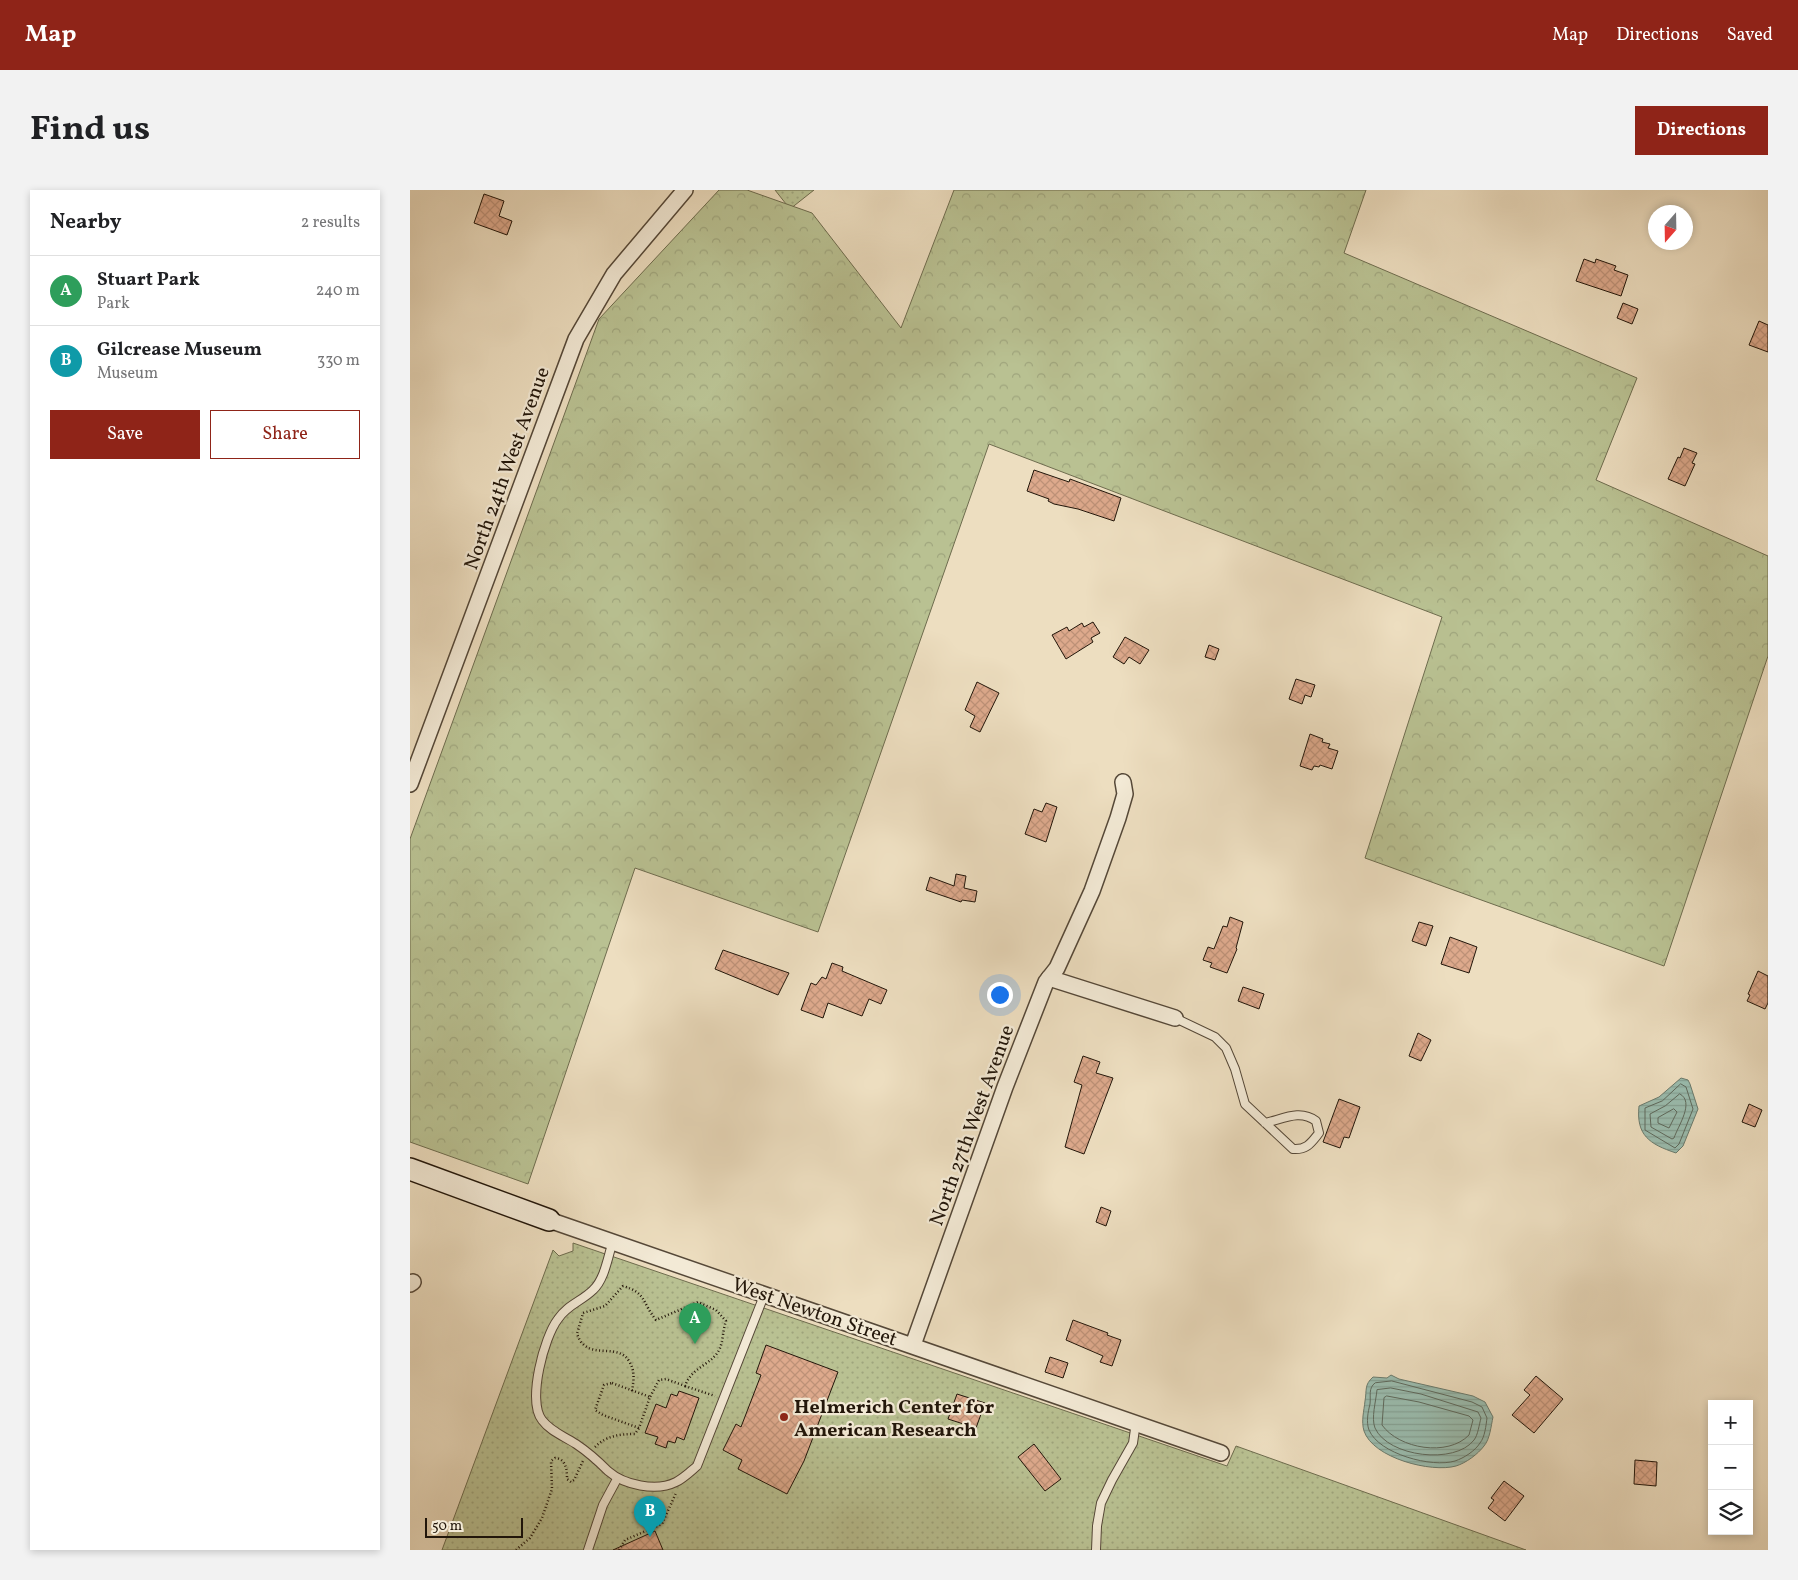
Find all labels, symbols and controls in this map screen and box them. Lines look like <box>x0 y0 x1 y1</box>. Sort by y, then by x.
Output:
text: Map <box>25 18 76 52</box>
text: Map <box>1552 23 1588 48</box>
text: Directions <box>1616 23 1699 48</box>
text: Saved <box>1727 23 1773 48</box>
text: Find us <box>30 106 150 154</box>
button: Directions <box>1635 106 1768 155</box>
north arrow <box>1648 205 1693 250</box>
text: Nearby <box>50 208 121 237</box>
text: 2 results <box>301 212 360 234</box>
text: Stuart Park <box>97 267 200 293</box>
text: A <box>60 280 72 302</box>
text: 240 m <box>316 280 360 302</box>
text: Park <box>97 293 130 315</box>
text: Gilcrease Museum <box>97 337 262 363</box>
text: B <box>61 350 71 372</box>
text: 330 m <box>317 350 360 372</box>
text: Museum <box>97 363 158 385</box>
street label: North 24th West Avenue <box>458 363 558 574</box>
button: Save <box>50 410 200 459</box>
button: Share <box>210 410 360 459</box>
your location <box>987 982 1013 1008</box>
street label: North 27th West Avenue <box>923 1021 1022 1230</box>
street label: West Newton Street <box>728 1271 901 1354</box>
pin: A <box>679 1303 711 1344</box>
place label: Helmerich Center for American Research <box>794 1394 995 1445</box>
map controls <box>1708 1400 1753 1535</box>
button: + <box>1708 1400 1753 1445</box>
marker: Helmerich Center for American Research <box>778 1411 790 1423</box>
button: − <box>1708 1445 1753 1490</box>
button: layers <box>1708 1490 1753 1535</box>
pin: B <box>634 1496 666 1537</box>
scale bar <box>425 1515 522 1538</box>
text: 50 m <box>432 1517 462 1536</box>

